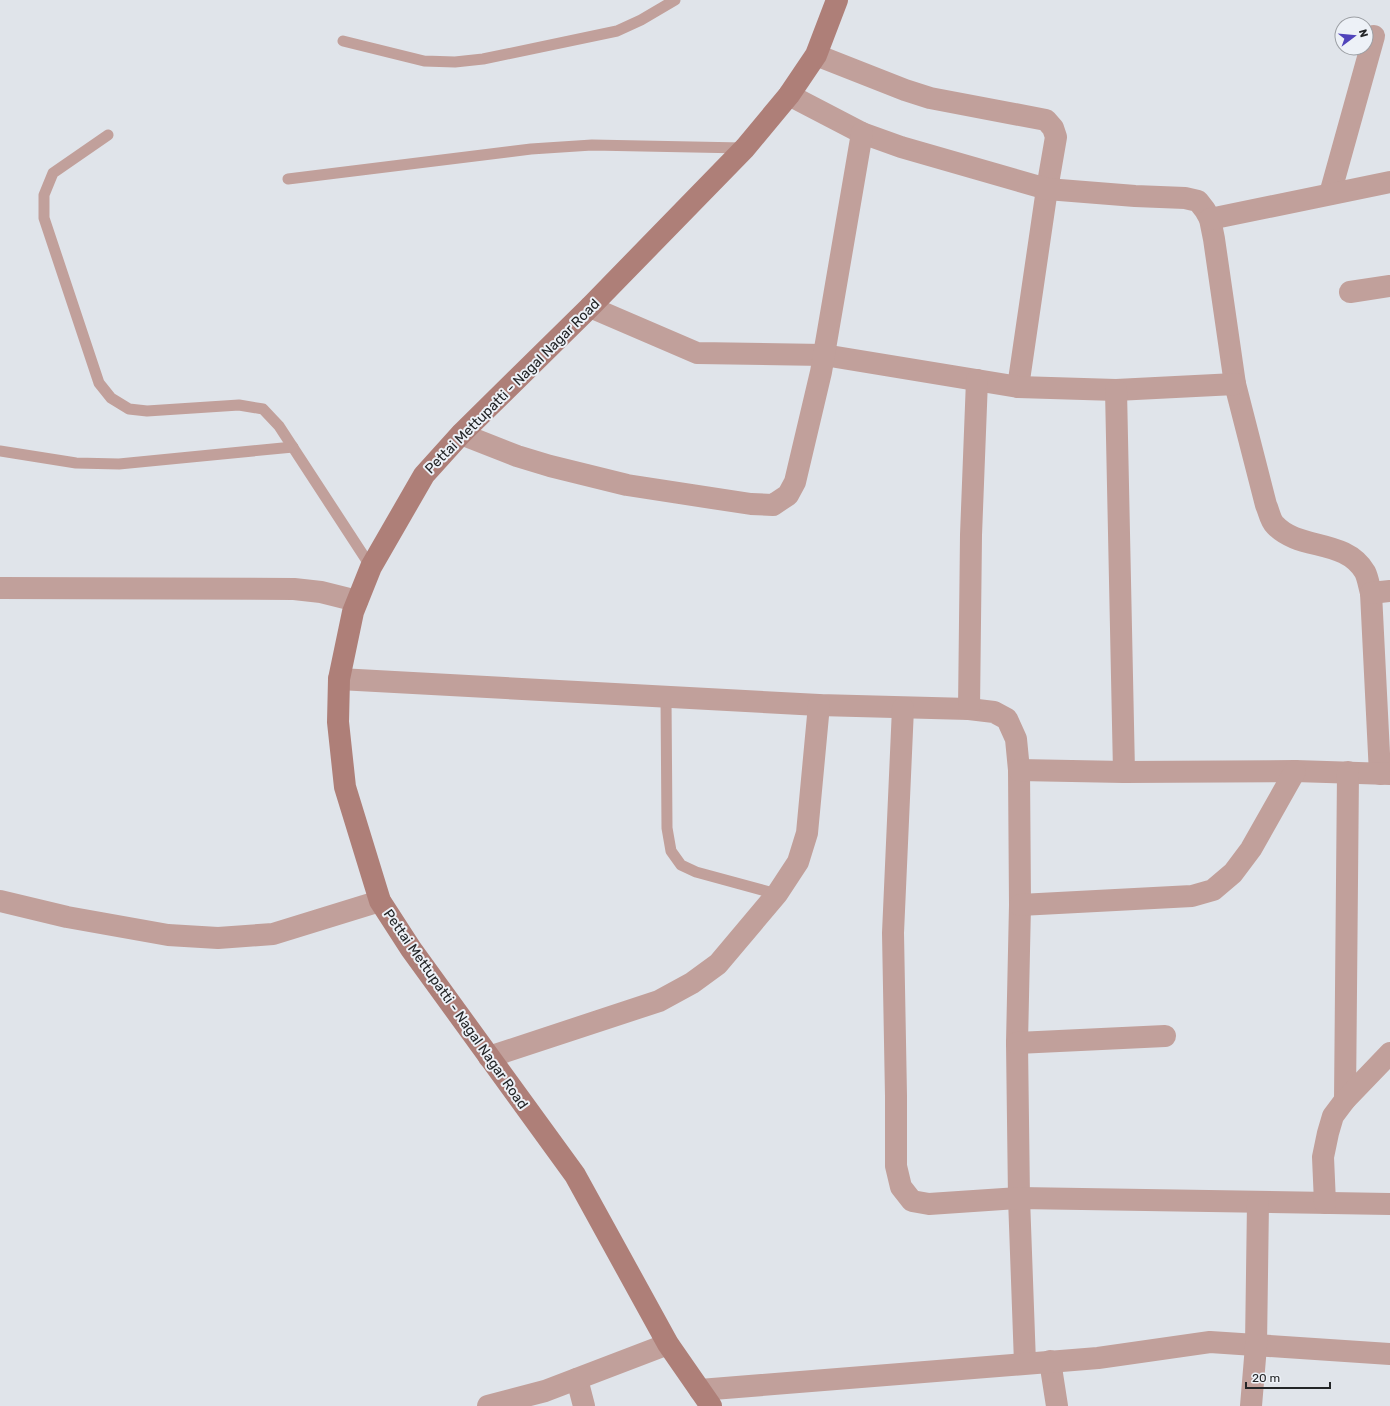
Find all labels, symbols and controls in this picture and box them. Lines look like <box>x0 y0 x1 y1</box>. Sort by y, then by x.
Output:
north arrow <box>1334 16 1374 56</box>
text: N <box>1356 28 1370 39</box>
street label: Pettai Mettupatti - Nagal Nagar Road <box>421 295 603 477</box>
street label: Pettai Mettupatti - Nagal Nagar Road <box>380 906 531 1112</box>
scale bar <box>1246 1364 1330 1390</box>
text: 20 m <box>1252 1371 1280 1385</box>

